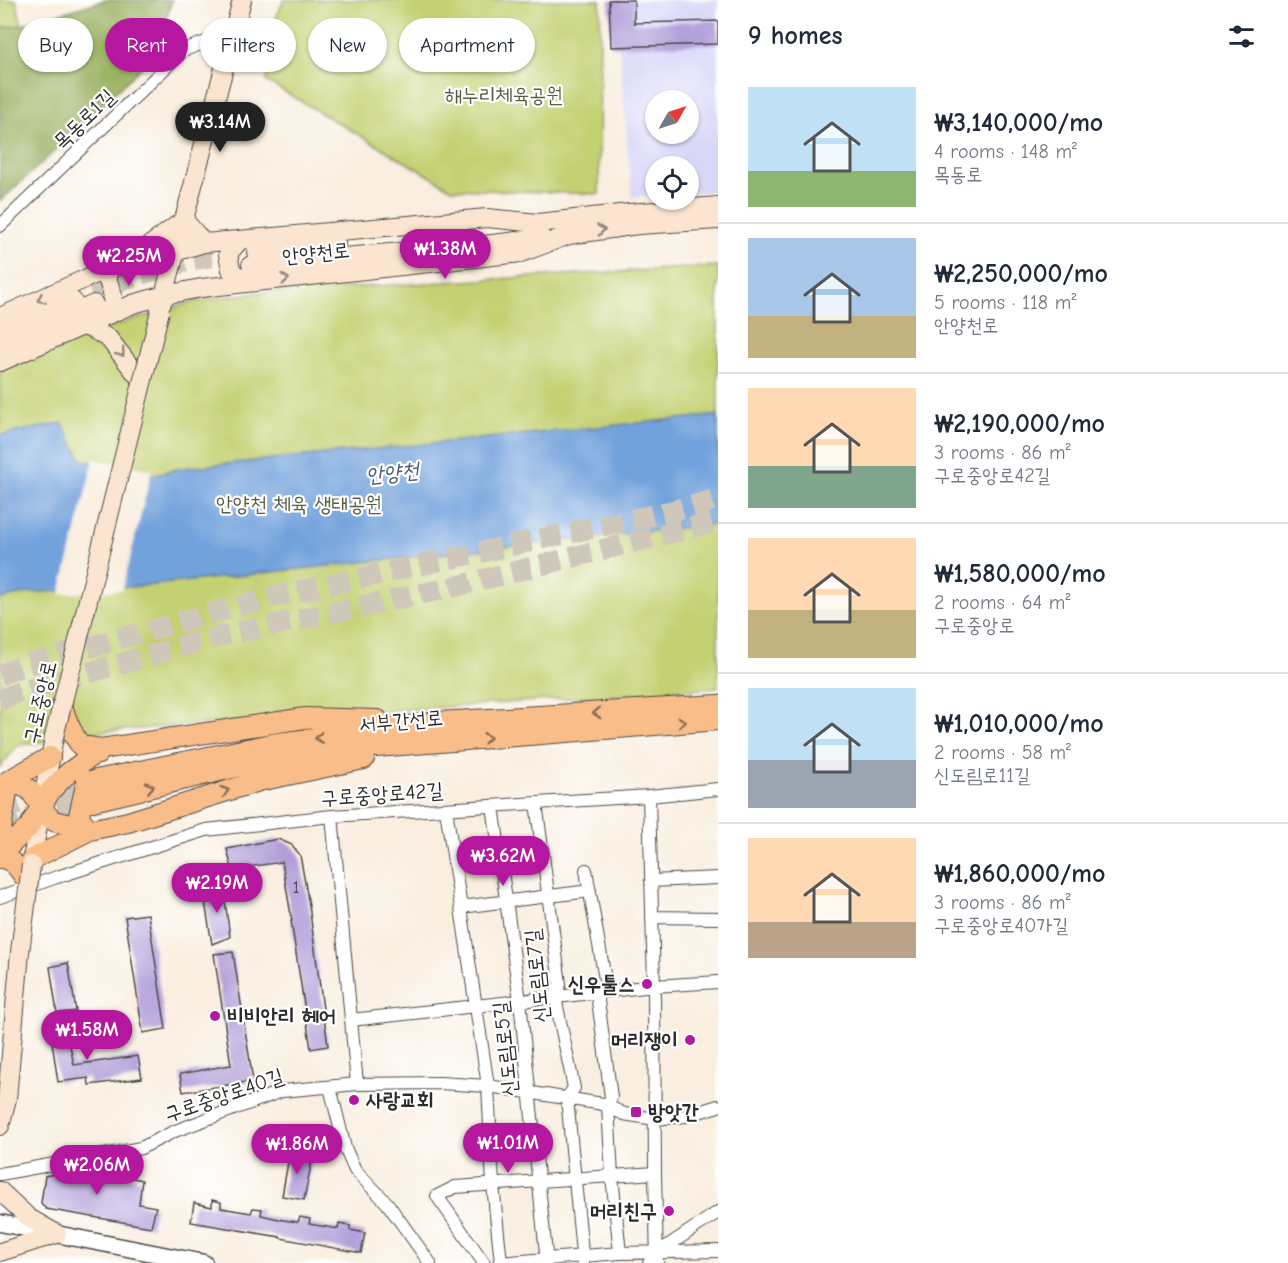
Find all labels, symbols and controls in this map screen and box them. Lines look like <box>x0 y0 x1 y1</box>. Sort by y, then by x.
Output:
chip: Buy <box>18 18 93 72</box>
chip: Rent <box>105 18 188 72</box>
chip: Filters <box>200 18 296 72</box>
chip: New <box>308 18 387 72</box>
chip: Apartment <box>399 18 535 72</box>
icon: filters <box>1225 20 1258 53</box>
text: 9 homes <box>748 21 843 51</box>
park label: 해누리체육공원 <box>445 83 563 107</box>
street label: 목동로1길 <box>48 84 120 154</box>
north arrow <box>645 90 699 144</box>
map controls <box>645 90 699 210</box>
pin: ₩3.14M <box>171 102 269 153</box>
text: ₩3,140,000/mo <box>934 108 1103 138</box>
text: ₩3.14M <box>189 110 251 133</box>
icon: home <box>796 111 868 183</box>
text: 4 rooms · 148 m² <box>934 140 1077 163</box>
button: locate <box>645 156 699 210</box>
text: 목동로 <box>934 163 982 186</box>
one-way arrow <box>596 225 605 237</box>
pin: ₩1.38M <box>396 229 494 280</box>
pin: ₩2.25M <box>80 236 178 287</box>
text: ₩1.38M <box>414 237 476 260</box>
street label: 안양천로 <box>281 238 351 268</box>
text: ₩2.25M <box>96 244 162 267</box>
text: ₩2,250,000/mo <box>934 259 1108 289</box>
icon: home <box>796 262 868 334</box>
one-way arrow <box>280 273 289 285</box>
one-way arrow <box>37 291 48 303</box>
text: 5 rooms · 118 m² <box>934 291 1076 314</box>
text: 안양천로 <box>934 314 998 337</box>
one-way arrow <box>114 347 125 358</box>
text: ₩2,190,000/mo <box>934 409 1105 439</box>
icon: home <box>796 412 868 484</box>
text: 3 rooms · 86 m² <box>934 441 1071 464</box>
water label: 안양천 <box>364 457 422 489</box>
text: 구로중앙로42길 <box>934 464 1051 487</box>
park label: 안양천 체육 생태공원 <box>216 492 382 516</box>
text: ₩1,580,000/mo <box>934 559 1106 589</box>
icon: home <box>796 562 868 634</box>
text: 2 rooms · 64 m² <box>934 591 1070 614</box>
text: 구로중앙로 <box>934 614 1014 637</box>
street label: 구로중앙로 <box>19 658 61 746</box>
street label: 서부간선로 <box>358 705 444 737</box>
one-way arrow <box>592 706 601 719</box>
text: ₩1,010,000/mo <box>934 709 1104 739</box>
icon: home <box>796 712 868 784</box>
one-way arrow <box>677 716 686 729</box>
one-way arrow <box>314 731 324 743</box>
one-way arrow <box>483 732 492 745</box>
text: 2 rooms · 58 m² <box>934 741 1071 764</box>
text: 신도림로11길 <box>934 764 1030 787</box>
street label: 구로중앙로42길 <box>320 778 444 810</box>
one-way arrow <box>144 782 154 795</box>
one-way arrow <box>219 786 230 798</box>
pin: ₩3.62M <box>454 836 552 887</box>
text: ₩3.62M <box>471 844 535 867</box>
text: ₩1,860,000/mo <box>934 859 1105 889</box>
icon: home <box>796 862 868 934</box>
pin: ₩2.19M <box>168 863 266 914</box>
text: ₩2.19M <box>186 871 248 894</box>
house number: 1 <box>292 877 300 898</box>
text: 3 rooms · 86 m² <box>934 891 1071 914</box>
text: 구로중앙로40가길 <box>934 914 1069 937</box>
street label: 신도림로7길 <box>520 928 554 1024</box>
place label: 신우툴스 <box>567 972 635 996</box>
marker: 신우툴스 <box>640 977 654 991</box>
street label: 신도림로5길 <box>488 1000 522 1098</box>
place label: 비비안리 헤어 <box>227 1004 336 1028</box>
marker: 비비안리 헤어 <box>208 1009 222 1023</box>
pin: ₩1.58M <box>38 1010 136 1061</box>
text: ₩1.58M <box>55 1018 119 1041</box>
place label: 머리쟁이 <box>610 1028 678 1052</box>
marker: 머리쟁이 <box>683 1033 697 1047</box>
street label: 구로중앙로40길 <box>161 1063 287 1127</box>
place label: 사랑교회 <box>365 1088 434 1112</box>
marker: 사랑교회 <box>347 1093 361 1107</box>
place label: 방앗간 <box>648 1100 699 1124</box>
marker: 방앗간 <box>629 1105 643 1119</box>
pin: ₩1.01M <box>459 1123 557 1174</box>
pin: ₩1.86M <box>248 1124 346 1175</box>
text: ₩1.01M <box>477 1131 539 1154</box>
text: ₩1.86M <box>265 1132 329 1155</box>
pin: ₩2.06M <box>48 1145 146 1196</box>
text: ₩2.06M <box>64 1153 130 1176</box>
place label: 머리친구 <box>589 1199 657 1223</box>
marker: 머리친구 <box>662 1204 676 1218</box>

